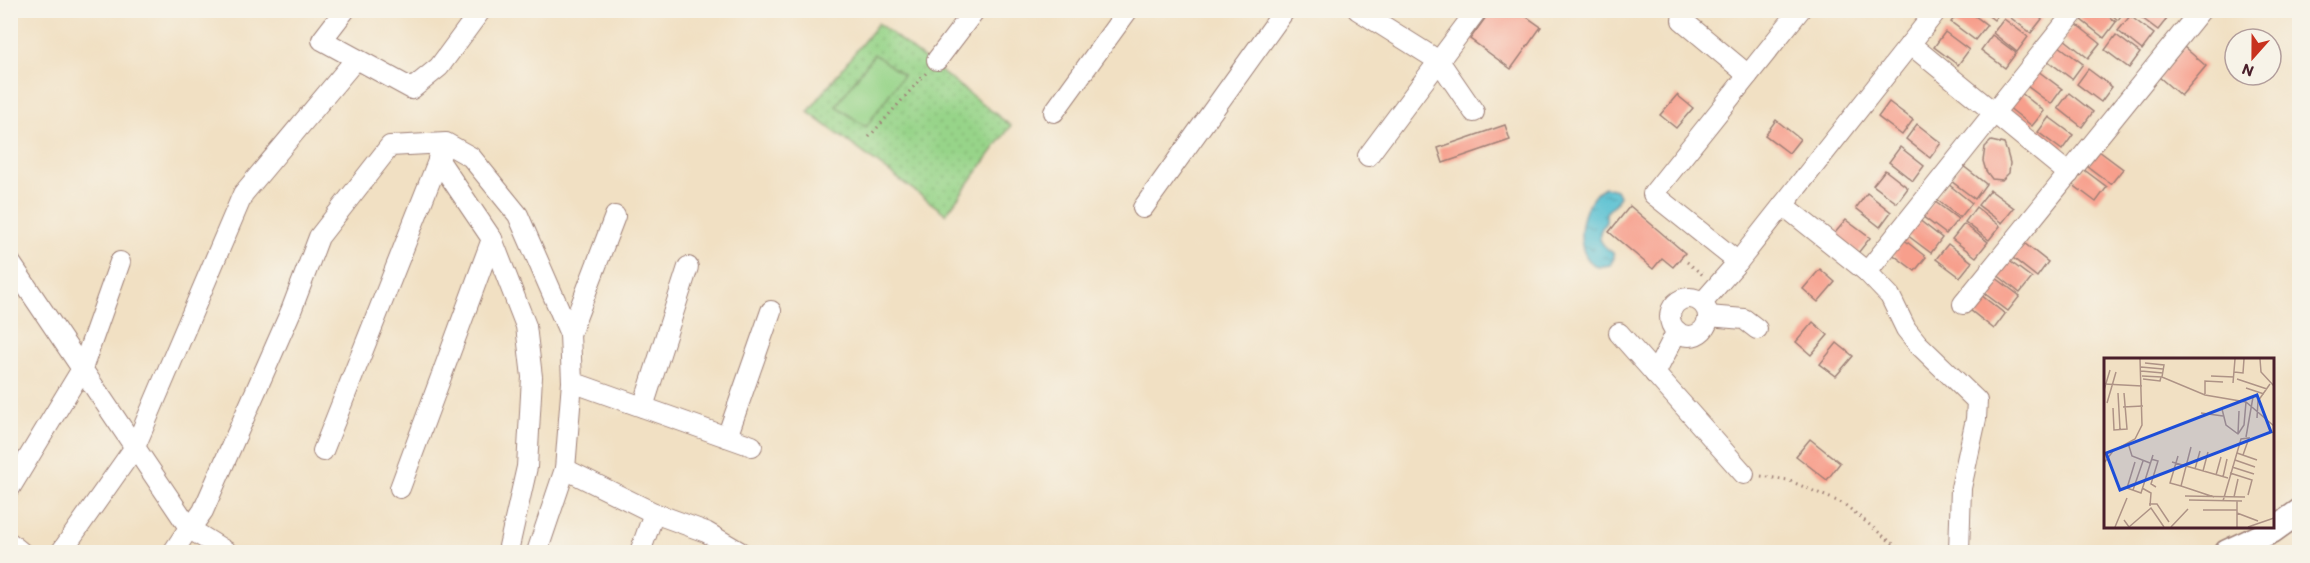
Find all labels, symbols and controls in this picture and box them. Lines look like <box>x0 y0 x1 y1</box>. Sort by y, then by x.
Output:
north arrow <box>2223 27 2283 87</box>
text: N <box>2239 60 2256 81</box>
inset map <box>2104 358 2274 527</box>

